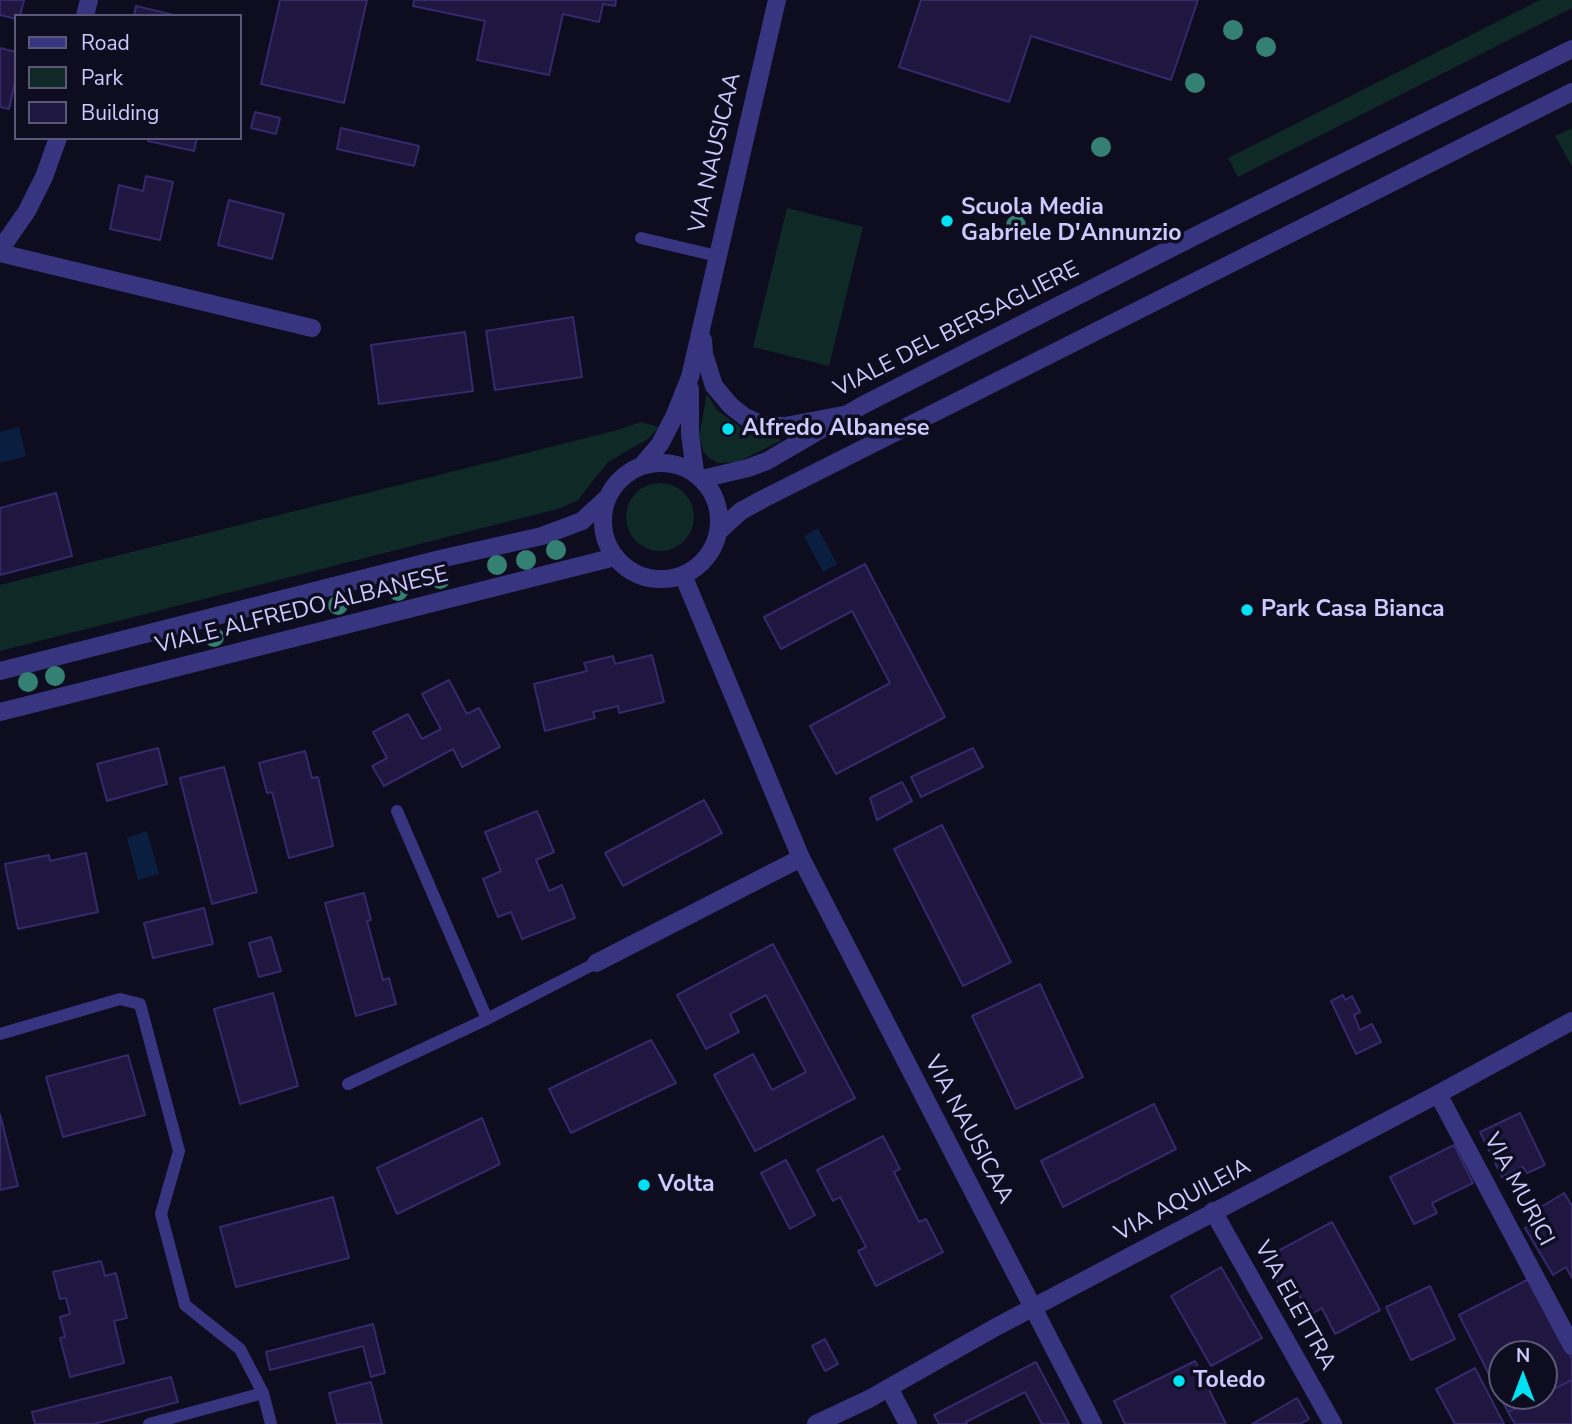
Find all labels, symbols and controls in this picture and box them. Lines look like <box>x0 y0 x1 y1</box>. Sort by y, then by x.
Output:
legend <box>14 14 242 140</box>
text: Road <box>81 29 130 57</box>
text: Park <box>81 64 123 92</box>
street label: VIA NAUSICAA <box>684 70 748 236</box>
text: Building <box>81 99 159 127</box>
place label: Scuola Media Gabriele D'Annunzio <box>961 194 1181 248</box>
marker: Scuola Media Gabriele D'Annunzio <box>939 213 955 229</box>
street label: VIALE DEL BERSAGLIERE <box>830 256 1084 404</box>
place label: Alfredo Albanese <box>742 415 930 443</box>
marker: Alfredo Albanese <box>720 421 736 437</box>
street label: VIALE ALFREDO ALBANESE <box>153 561 451 661</box>
place label: Park Casa Bianca <box>1261 596 1444 624</box>
marker: Park Casa Bianca <box>1239 602 1255 618</box>
street label: VIA NAUSICAA <box>917 1051 1019 1209</box>
street label: VIA MURICI <box>1477 1129 1559 1251</box>
street label: VIA AQUILEIA <box>1110 1154 1256 1248</box>
place label: Volta <box>658 1171 715 1199</box>
marker: Volta <box>636 1177 652 1193</box>
street label: VIA ELETTRA <box>1247 1237 1341 1375</box>
north arrow <box>1488 1340 1558 1410</box>
text: N <box>1516 1343 1530 1369</box>
place label: Toledo <box>1193 1367 1265 1395</box>
marker: Toledo <box>1171 1373 1187 1389</box>

